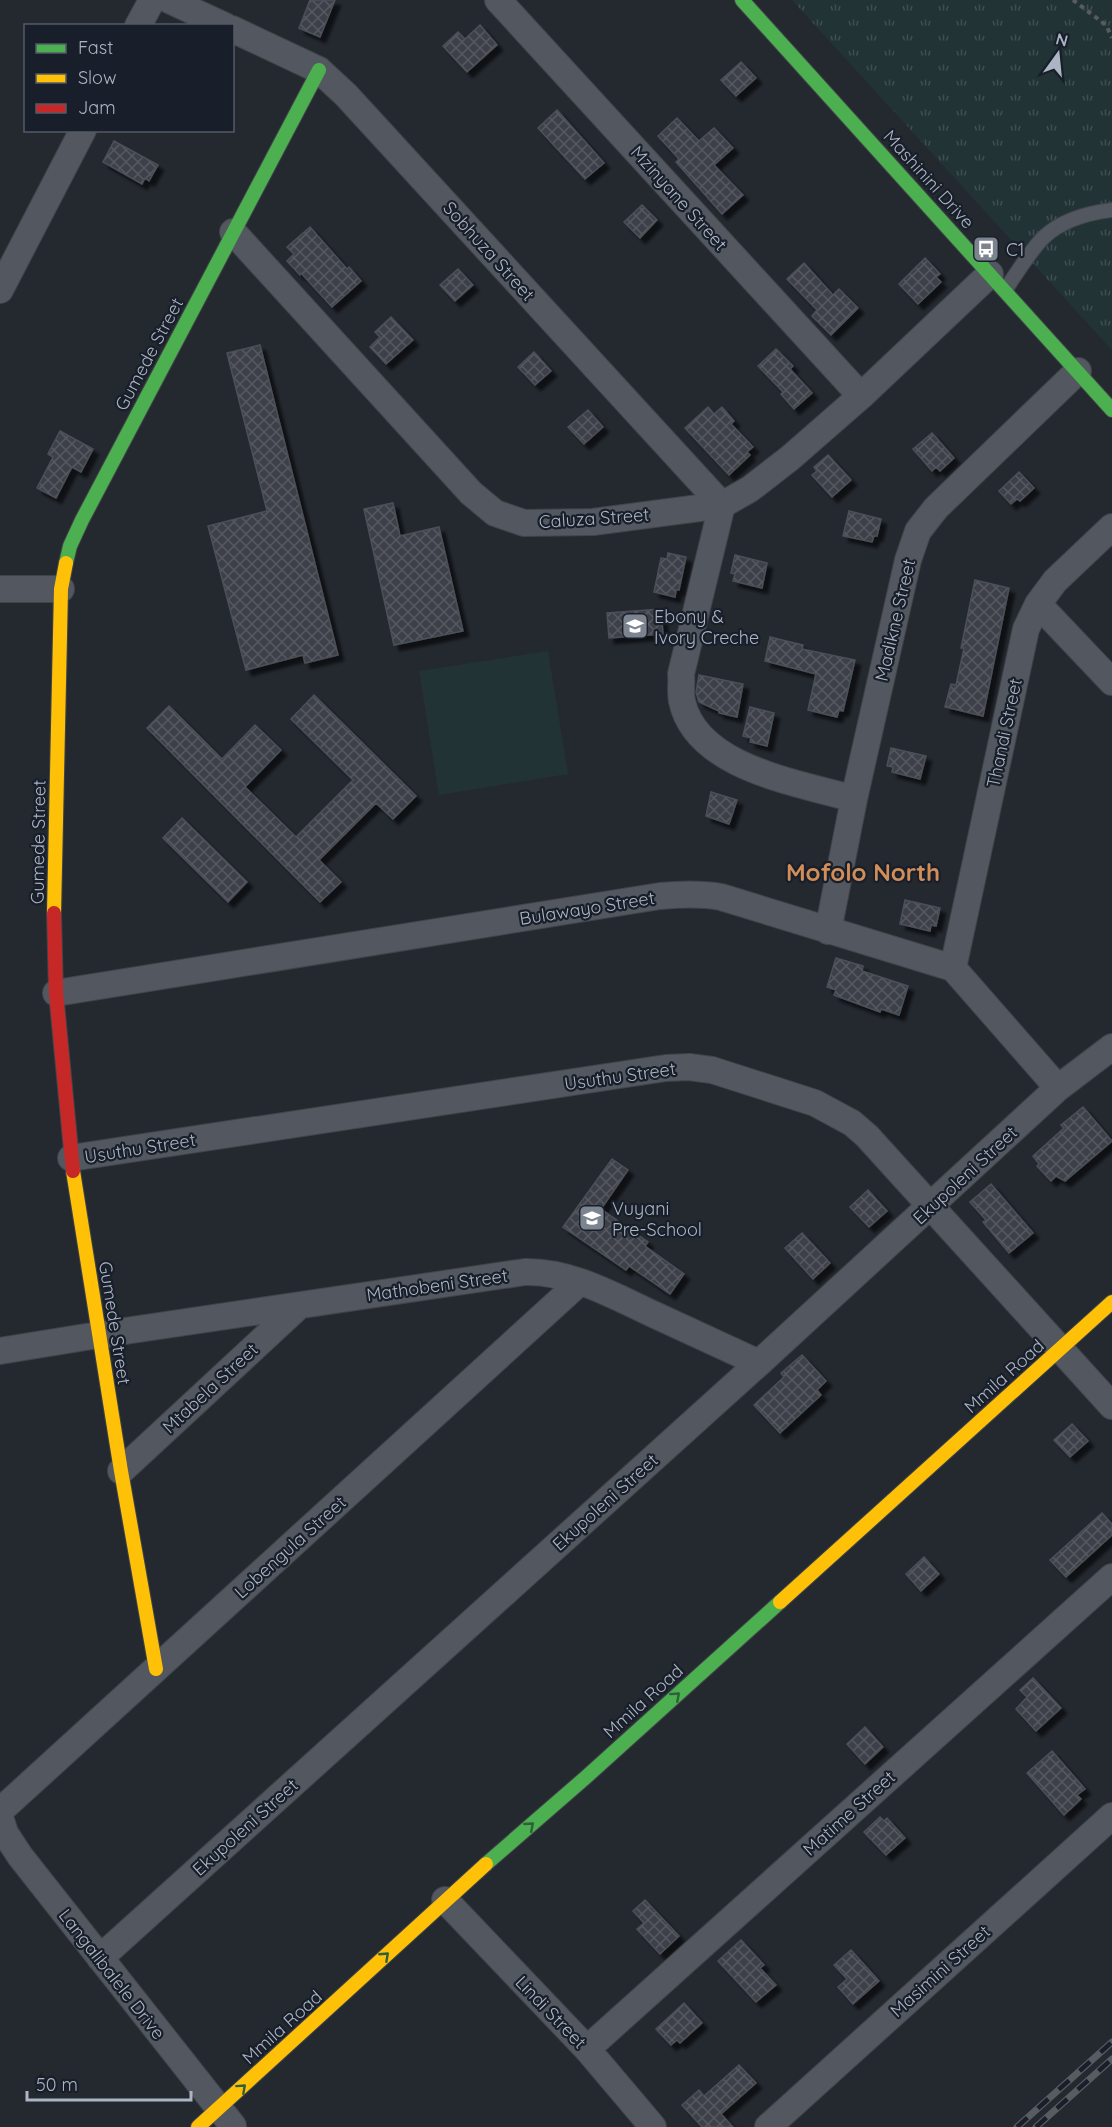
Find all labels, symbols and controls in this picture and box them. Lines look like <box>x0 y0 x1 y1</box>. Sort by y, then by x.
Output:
legend <box>24 24 234 132</box>
north arrow <box>1028 24 1088 84</box>
text: N <box>1054 28 1070 51</box>
text: Fast <box>78 36 113 59</box>
text: Slow <box>78 66 116 89</box>
text: Jam <box>78 96 116 119</box>
street label: Mashinini Drive <box>879 125 979 233</box>
street label: Mzinyane Street <box>626 141 732 255</box>
street label: Sobhuza Street <box>438 196 540 306</box>
bus stop icon: C1 <box>971 234 1001 264</box>
place label: C1 <box>1006 238 1024 261</box>
street label: Gumede Street <box>110 294 188 414</box>
street label: Caluza Street <box>538 503 650 533</box>
street label: Madikne Street <box>870 557 920 683</box>
place label: Ebony & Ivory Creche <box>654 605 759 649</box>
school or university icon: Ebony & Ivory Creche <box>620 611 650 641</box>
street label: Thandi Street <box>981 676 1027 790</box>
street label: Gumede Street <box>25 780 51 904</box>
district label: Mofolo North <box>786 857 940 887</box>
street label: Bulawayo Street <box>518 886 656 930</box>
street label: Usuthu Street <box>563 1057 677 1095</box>
street label: Ekupoleni Street <box>908 1121 1022 1229</box>
street label: Usuthu Street <box>83 1128 197 1168</box>
place label: Vuyani Pre-School <box>612 1197 702 1241</box>
school or university icon: Vuyani Pre-School <box>577 1203 607 1233</box>
street label: Gumede Street <box>94 1260 136 1386</box>
street label: Mathobeni Street <box>365 1264 509 1306</box>
street label: Mmila Road <box>959 1334 1049 1418</box>
street label: Mtabela Street <box>157 1338 263 1438</box>
street label: Ekupoleni Street <box>547 1449 663 1555</box>
street label: Lobengula Street <box>229 1491 351 1603</box>
street label: Mmila Road <box>598 1659 688 1743</box>
one-way arrow <box>669 1692 679 1703</box>
street label: Matime Street <box>798 1765 900 1861</box>
street label: Ekupoleni Street <box>187 1774 303 1880</box>
one-way arrow <box>523 1822 534 1833</box>
street label: Langalibalele Drive <box>54 1904 170 2044</box>
street label: Masimini Street <box>885 1920 995 2022</box>
one-way arrow <box>378 1953 389 1964</box>
street label: Lindi Street <box>511 1971 591 2053</box>
street label: Mmila Road <box>237 1985 327 2069</box>
scale bar <box>27 2064 190 2102</box>
text: 50 m <box>36 2073 78 2096</box>
one-way arrow <box>235 2084 245 2095</box>

